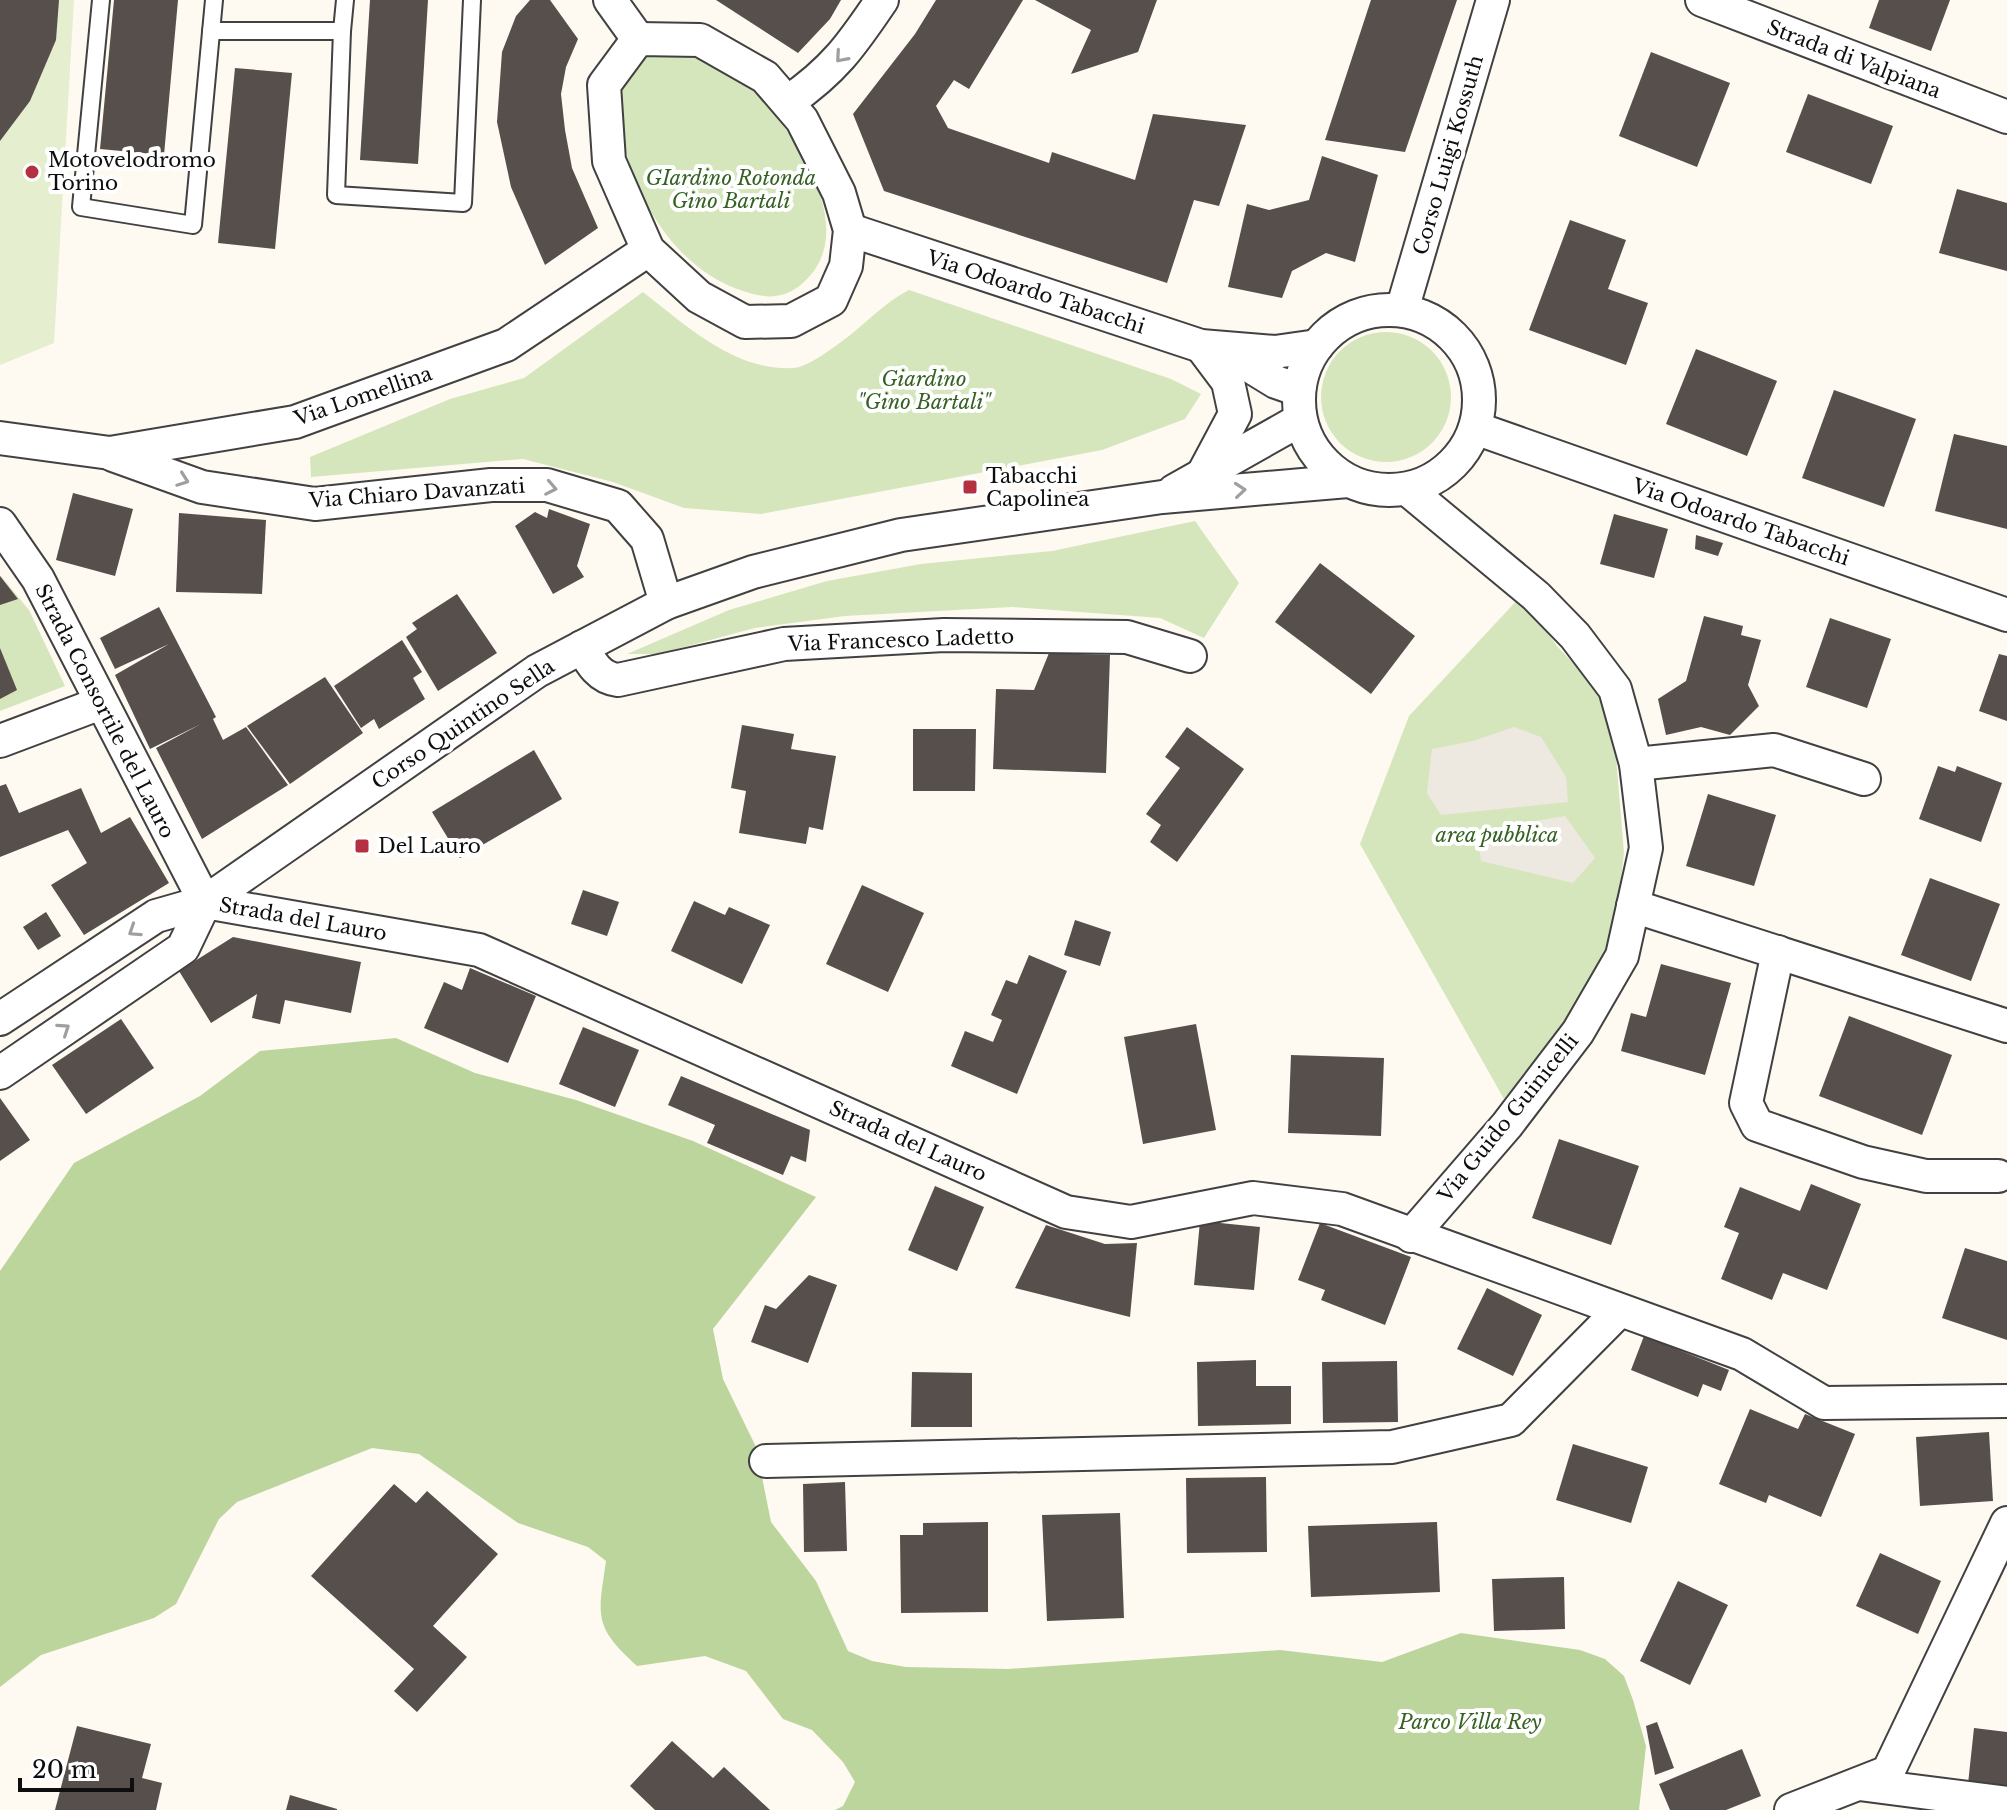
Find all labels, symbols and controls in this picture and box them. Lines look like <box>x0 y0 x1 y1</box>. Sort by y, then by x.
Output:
street label: Strada di Valpiana <box>1764 15 1945 104</box>
one-way arrow <box>836 48 851 63</box>
street label: Corso Luigi Kossuth <box>1408 52 1488 258</box>
place label: Motovelodromo Torino <box>48 148 216 195</box>
marker: Motovelodromo Torino <box>23 163 41 181</box>
park label: GIardino Rotonda Gino Bartali <box>646 166 816 213</box>
street label: Via Odoardo Tabacchi <box>923 245 1148 339</box>
street label: Via Lomellina <box>290 361 436 431</box>
park label: Giardino "Gino Bartali" <box>858 367 992 414</box>
place label: Tabacchi Capolinea <box>986 464 1090 511</box>
one-way arrow <box>175 470 189 486</box>
street label: Via Chiaro Davanzati <box>307 473 526 513</box>
street label: Via Odoardo Tabacchi <box>1628 473 1853 570</box>
one-way arrow <box>544 478 558 495</box>
marker: Tabacchi Capolinea <box>961 478 979 496</box>
one-way arrow <box>1234 482 1247 499</box>
street label: Strada Consortile del Lauro <box>30 580 180 842</box>
street label: Via Francesco Ladetto <box>787 624 1014 656</box>
street label: Corso Quintino Sella <box>367 653 560 794</box>
park label: area pubblica <box>1436 823 1559 847</box>
place label: Del Lauro <box>378 834 481 858</box>
marker: Del Lauro <box>353 837 371 855</box>
street label: Strada del Lauro <box>217 892 389 946</box>
one-way arrow <box>128 921 142 936</box>
one-way arrow <box>56 1023 70 1038</box>
street label: Via Guido Guinicelli <box>1432 1029 1583 1208</box>
street label: Strada del Lauro <box>826 1096 990 1186</box>
park label: Parco Villa Rey <box>1398 1710 1542 1734</box>
scale bar <box>20 1742 132 1792</box>
text: 20 m <box>32 1755 97 1784</box>

